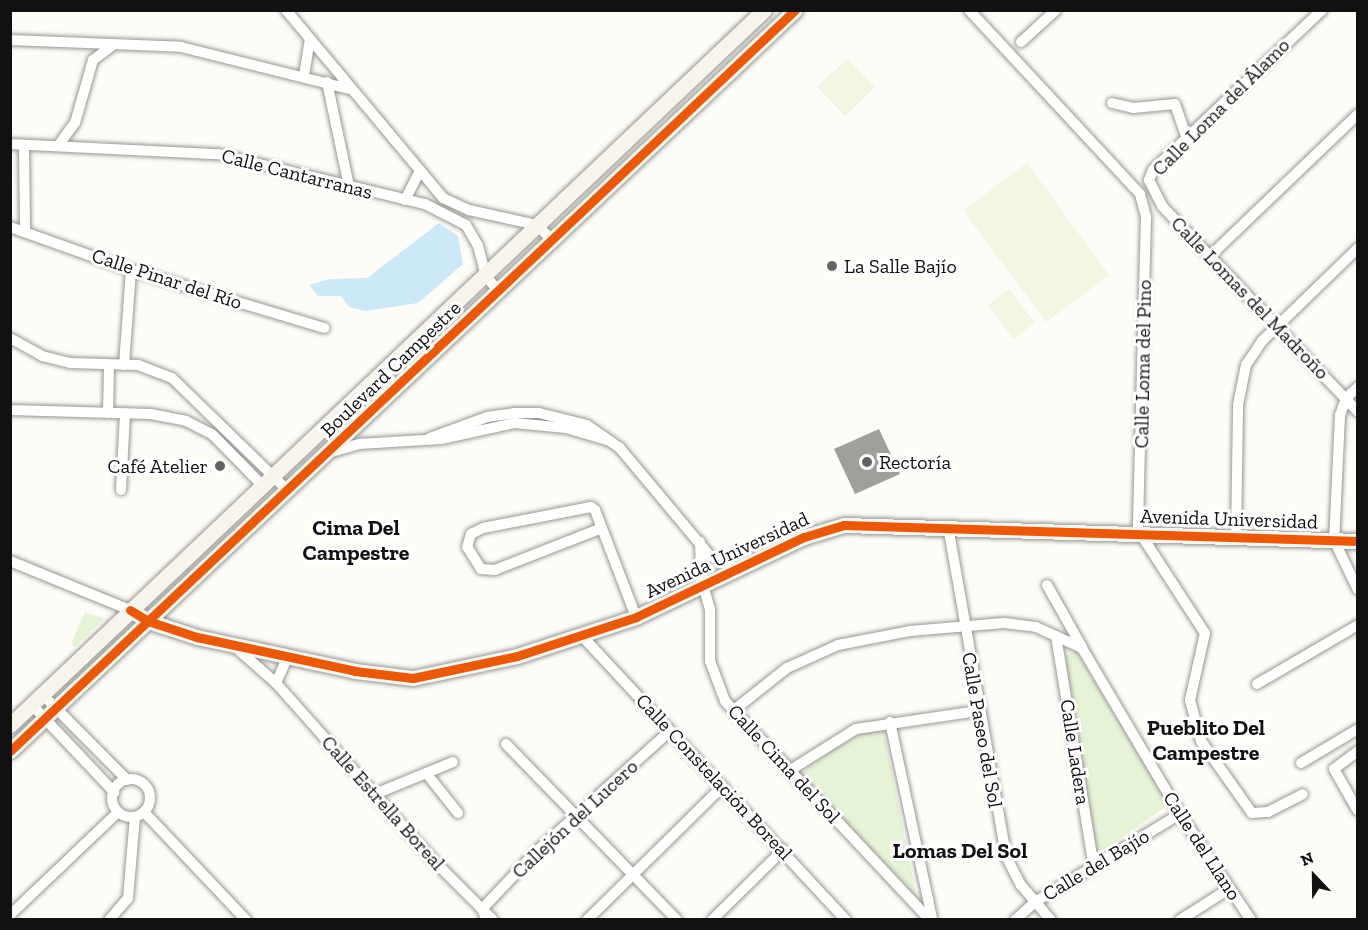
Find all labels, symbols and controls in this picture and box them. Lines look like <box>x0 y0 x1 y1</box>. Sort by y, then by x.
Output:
street label: Calle Loma del Álamo <box>1147 33 1295 181</box>
street label: Calle Cantarranas <box>219 144 375 204</box>
street label: Calle Lomas del Madroño <box>1166 212 1334 384</box>
street label: Calle Pinar del Río <box>89 243 245 315</box>
place label: La Salle Bajío <box>844 254 957 278</box>
marker: La Salle Bajío <box>825 259 839 273</box>
street label: Calle Loma del Pino <box>1130 279 1156 449</box>
street label: Boulevard Campestre <box>316 296 466 442</box>
place label: Rectoría <box>879 450 951 474</box>
place label: Café Atelier <box>107 454 208 478</box>
marker: Rectoría <box>860 455 874 469</box>
marker: Café Atelier <box>213 459 227 473</box>
street label: Avenida Universidad <box>1140 504 1318 534</box>
street label: Avenida Universidad <box>641 507 813 603</box>
district label: Cima Del Campestre <box>303 514 409 566</box>
street label: Calle Paseo del Sol <box>956 650 1008 810</box>
street label: Calle Constelación Boreal <box>631 689 797 865</box>
street label: Calle Ladera <box>1055 698 1095 806</box>
street label: Calle Cima del Sol <box>723 700 845 828</box>
district label: Pueblito Del Campestre <box>1147 714 1265 766</box>
street label: Calle Estrella Boreal <box>316 731 450 875</box>
street label: Callejón del Lucero <box>507 754 643 884</box>
street label: Calle del Llano <box>1158 787 1246 905</box>
street label: Calle del Bajío <box>1038 824 1154 906</box>
district label: Lomas Del Sol <box>893 838 1027 864</box>
north arrow <box>1284 846 1344 906</box>
text: N <box>1298 848 1316 870</box>

